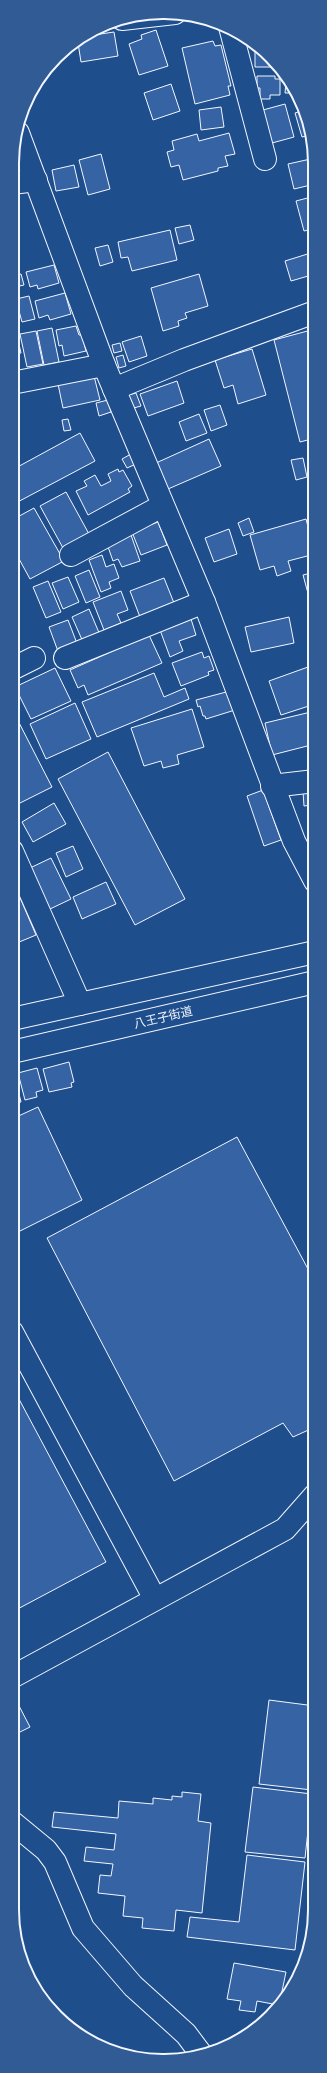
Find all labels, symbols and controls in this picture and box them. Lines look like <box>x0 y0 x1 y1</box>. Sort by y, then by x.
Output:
street label: 八王子街道 <box>132 1003 194 1031</box>

